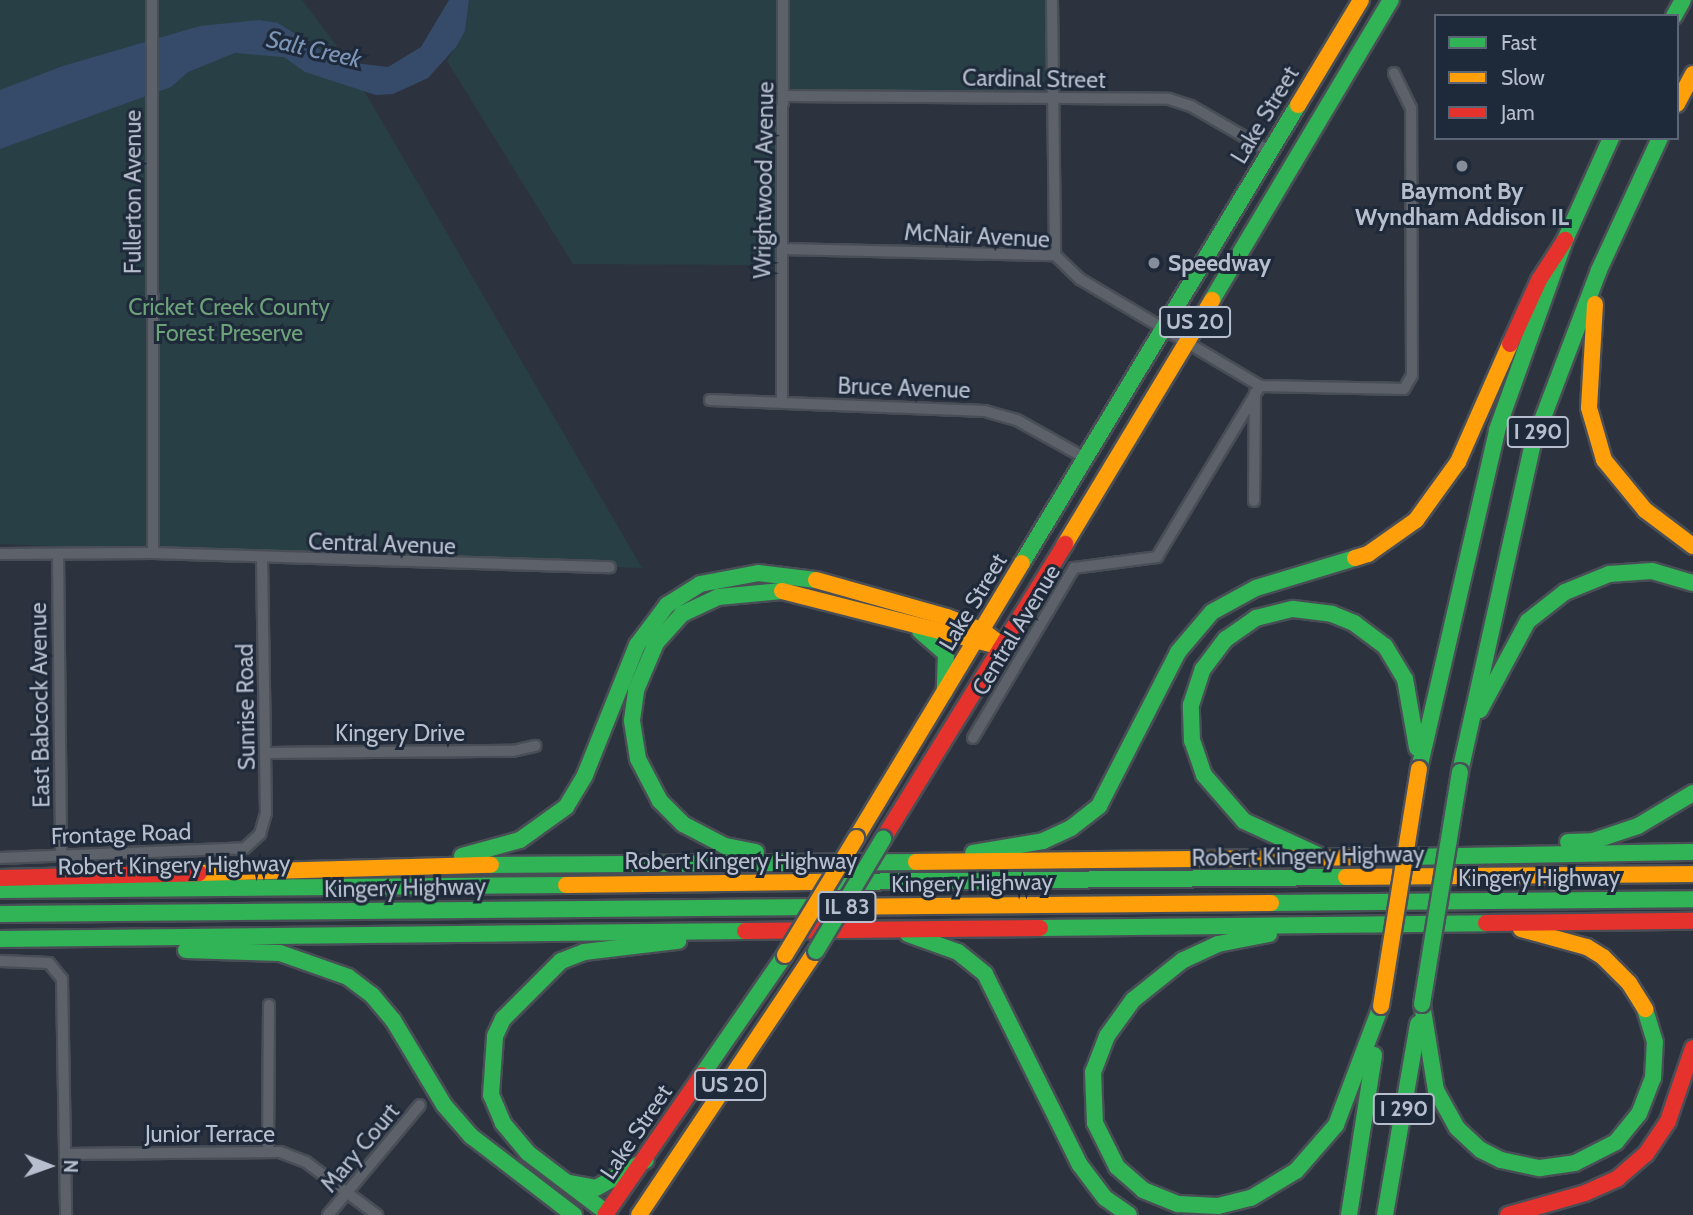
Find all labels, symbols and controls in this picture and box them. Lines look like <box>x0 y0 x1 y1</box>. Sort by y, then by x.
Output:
legend <box>1434 14 1679 140</box>
water label: Salt Creek <box>264 24 364 74</box>
text: Fast <box>1501 30 1537 55</box>
street label: Lake Street <box>1225 61 1305 169</box>
street label: Cardinal Street <box>962 64 1106 94</box>
text: Slow <box>1501 65 1545 90</box>
street label: Wrightwood Avenue <box>748 81 780 279</box>
text: Jam <box>1501 100 1535 125</box>
street label: Fullerton Avenue <box>119 110 147 274</box>
marker: Baymont By Wyndham Addison IL <box>1454 158 1470 174</box>
place label: Baymont By Wyndham Addison IL <box>1355 177 1569 231</box>
street label: McNair Avenue <box>903 218 1051 254</box>
place label: Speedway <box>1168 249 1271 277</box>
marker: Speedway <box>1146 255 1162 271</box>
park label: Cricket Creek County Forest Preserve <box>128 293 330 347</box>
road number: US 20 <box>1158 304 1232 340</box>
street label: Bruce Avenue <box>837 372 971 404</box>
road number: I 290 <box>1506 414 1570 450</box>
street label: Central Avenue <box>308 528 456 560</box>
street label: Lake Street <box>933 548 1013 656</box>
street label: Central Avenue <box>966 560 1066 700</box>
street label: East Babcock Avenue <box>24 602 56 808</box>
street label: Sunrise Road <box>231 643 261 771</box>
street label: Kingery Drive <box>335 719 465 747</box>
street label: Frontage Road <box>50 818 192 850</box>
street label: Robert Kingery Highway <box>1191 840 1425 872</box>
street label: Robert Kingery Highway <box>625 847 857 875</box>
street label: Robert Kingery Highway <box>57 849 291 881</box>
street label: Kingery Highway <box>1458 864 1620 892</box>
street label: Kingery Highway <box>891 868 1053 898</box>
street label: Kingery Highway <box>324 873 486 903</box>
road number: IL 83 <box>817 890 877 925</box>
road number: US 20 <box>693 1068 767 1102</box>
street label: Lake Street <box>594 1079 678 1185</box>
road number: I 290 <box>1372 1092 1436 1126</box>
street label: Mary Court <box>315 1098 405 1198</box>
street label: Junior Terrace <box>145 1120 275 1148</box>
north arrow <box>14 1131 84 1201</box>
text: N <box>59 1159 82 1173</box>

